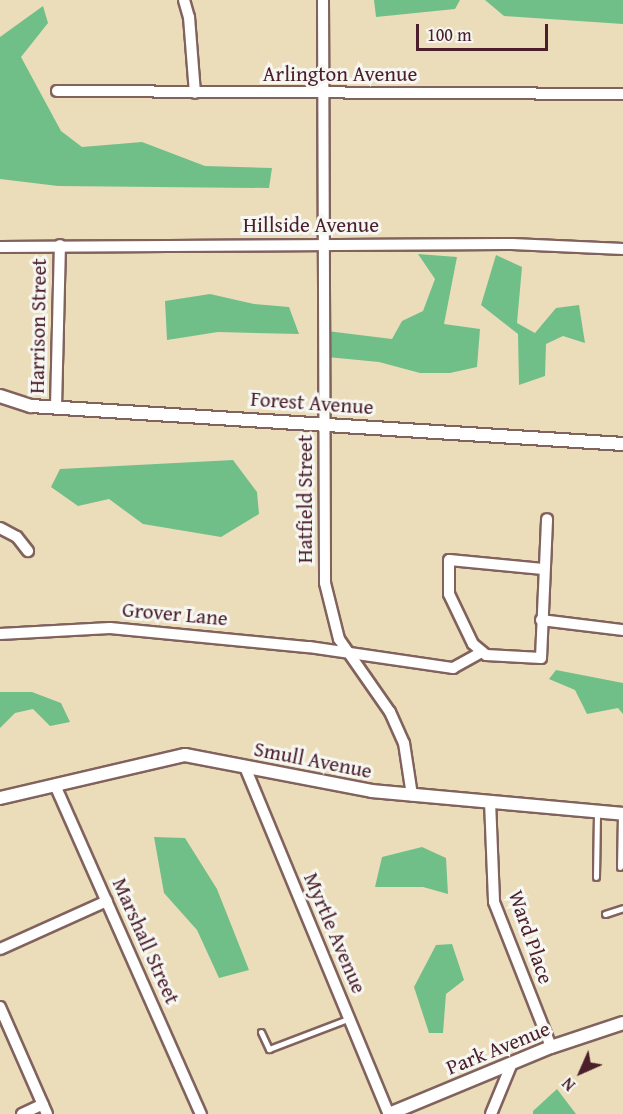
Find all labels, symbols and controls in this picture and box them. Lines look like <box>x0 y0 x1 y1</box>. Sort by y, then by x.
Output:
scale bar <box>419 12 551 50</box>
text: 100 m <box>427 21 472 48</box>
street label: Arlington Avenue <box>263 61 417 87</box>
street label: Hillside Avenue <box>243 212 379 238</box>
street label: Harrison Street <box>24 258 52 394</box>
street label: Forest Avenue <box>250 386 374 420</box>
street label: Hatfield Street <box>292 435 318 563</box>
street label: Grover Lane <box>121 597 229 631</box>
street label: Smull Avenue <box>252 736 374 784</box>
street label: Myrtle Avenue <box>298 869 372 997</box>
street label: Marshall Street <box>107 874 185 1008</box>
street label: Ward Place <box>503 887 559 987</box>
street label: Park Avenue <box>442 1016 554 1080</box>
north arrow <box>551 1042 611 1102</box>
text: N <box>556 1072 581 1097</box>

